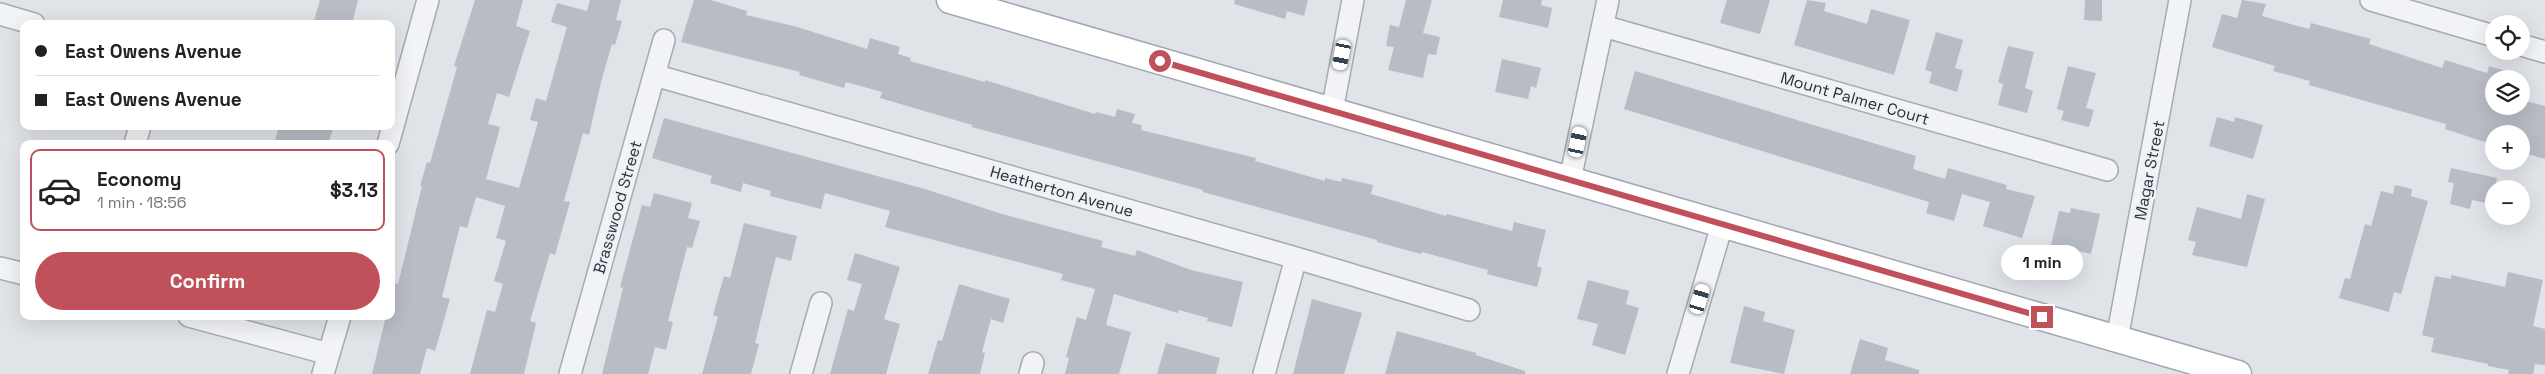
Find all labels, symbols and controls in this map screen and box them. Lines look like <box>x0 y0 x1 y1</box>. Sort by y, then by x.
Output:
map controls <box>2485 15 2530 225</box>
button: locate <box>2485 15 2530 60</box>
text: East Owens Avenue <box>65 39 242 64</box>
car <box>1331 39 1352 71</box>
route start <box>1149 50 1171 72</box>
street label: Mount Palmer Court <box>1778 67 1932 130</box>
button: layers <box>2485 70 2530 115</box>
text: East Owens Avenue <box>65 87 242 112</box>
street label: Magar Street <box>2130 118 2169 222</box>
button: + <box>2485 125 2530 170</box>
car <box>1567 126 1588 158</box>
street label: Brasswood Street <box>588 138 647 276</box>
street label: Heatherton Avenue <box>988 161 1136 222</box>
text: Economy <box>97 167 181 192</box>
icon: car <box>37 168 82 213</box>
text: $3.13 <box>330 178 378 203</box>
button: − <box>2485 180 2530 225</box>
text: 1 min · 18:56 <box>97 192 187 213</box>
callout: 1 min <box>2001 244 2083 280</box>
button: Confirm <box>35 252 380 310</box>
text: 1 min <box>2022 252 2062 273</box>
car <box>1688 282 1711 316</box>
route end <box>2031 306 2053 328</box>

